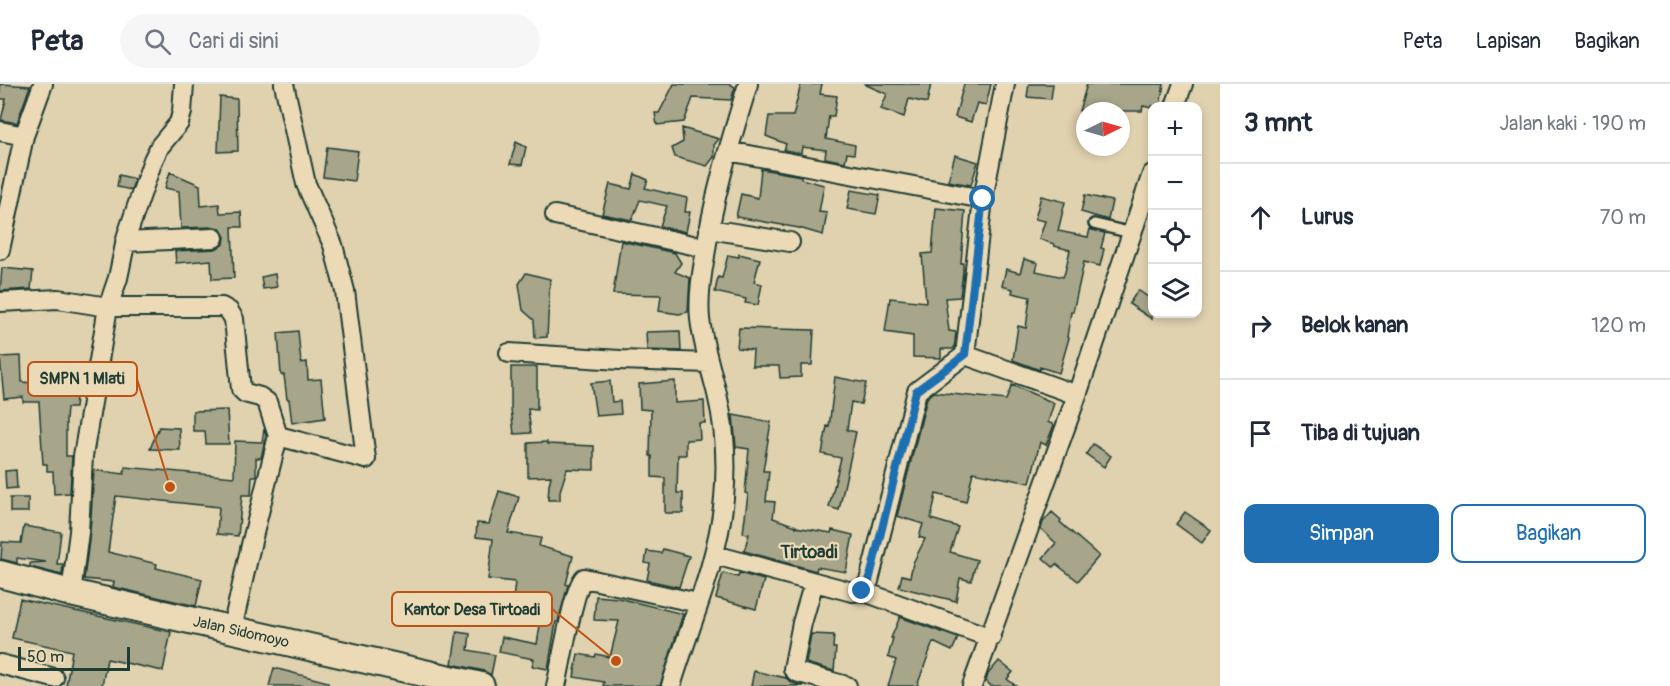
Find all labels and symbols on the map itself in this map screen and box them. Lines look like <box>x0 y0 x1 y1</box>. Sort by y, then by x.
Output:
north arrow <box>1076 102 1130 156</box>
route start <box>969 185 995 211</box>
callout: SMPN 1 Mlati <box>28 362 137 396</box>
text: SMPN 1 Mlati <box>39 369 125 389</box>
district label: Tirtoadi <box>780 541 837 564</box>
route end <box>848 577 874 603</box>
callout: Kantor Desa Tirtoadi <box>392 592 552 626</box>
text: Kantor Desa Tirtoadi <box>404 600 540 620</box>
street label: Jalan Sidomoyo <box>191 611 291 652</box>
scale bar <box>18 644 130 672</box>

